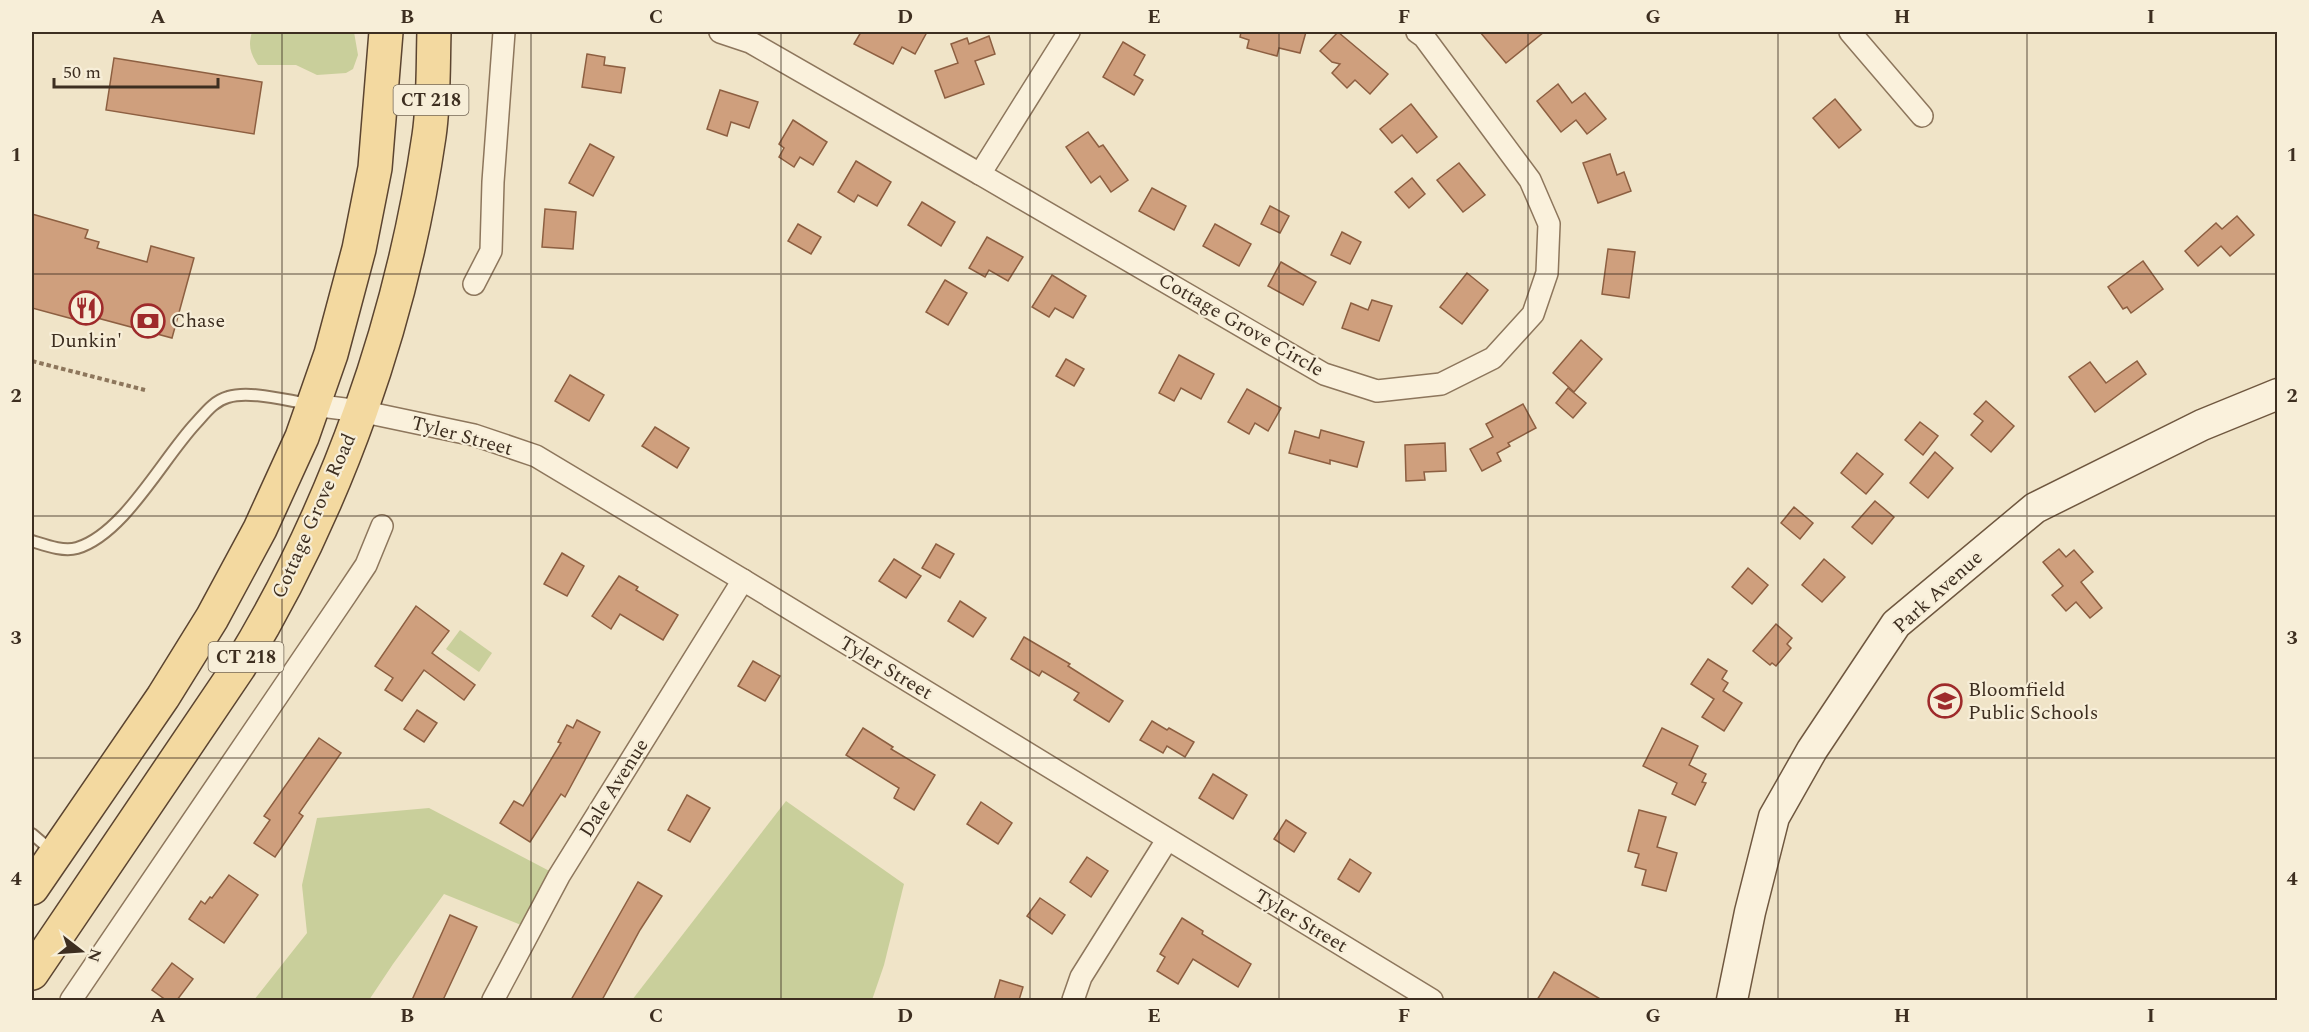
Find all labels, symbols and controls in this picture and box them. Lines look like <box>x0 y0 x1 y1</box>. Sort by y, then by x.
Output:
text: A <box>150 2 166 32</box>
text: B <box>400 2 414 32</box>
text: C <box>649 2 663 32</box>
text: D <box>897 2 913 32</box>
text: E <box>1147 2 1161 32</box>
text: F <box>1398 2 1410 32</box>
text: G <box>1645 2 1661 32</box>
text: H <box>1894 2 1910 32</box>
text: I <box>2147 2 2155 32</box>
scale bar <box>54 51 218 89</box>
text: 50 m <box>63 59 101 86</box>
road number: CT 218 <box>394 85 468 115</box>
text: 1 <box>10 140 22 170</box>
text: 1 <box>2286 140 2298 170</box>
street label: Cottage Grove Circle <box>1153 265 1329 385</box>
restaurant icon: Dunkin' <box>68 290 104 326</box>
bank icon: Chase <box>130 303 166 339</box>
place label: Chase <box>171 306 225 336</box>
place label: Dunkin' <box>50 326 122 356</box>
text: 2 <box>10 381 22 411</box>
text: 2 <box>2286 381 2298 411</box>
street label: Tyler Street <box>408 408 516 464</box>
street label: Cottage Grove Road <box>264 429 364 603</box>
street label: Park Avenue <box>1886 543 1990 641</box>
text: 3 <box>10 623 22 653</box>
text: 3 <box>2286 623 2298 653</box>
street label: Tyler Street <box>834 628 938 708</box>
road number: CT 218 <box>208 642 284 672</box>
place label: Bloomfield Public Schools <box>1968 675 2098 728</box>
school or university icon: Bloomfield Public Schools <box>1927 683 1963 719</box>
street label: Dale Avenue <box>572 733 656 843</box>
text: 4 <box>10 864 22 894</box>
text: 4 <box>2286 864 2298 894</box>
street label: Tyler Street <box>1249 881 1353 961</box>
north arrow <box>51 921 111 981</box>
text: N <box>81 945 108 965</box>
text: A <box>150 1001 166 1031</box>
text: B <box>400 1001 414 1031</box>
text: C <box>649 1001 663 1031</box>
text: D <box>897 1001 913 1031</box>
text: E <box>1147 1001 1161 1031</box>
text: F <box>1398 1001 1410 1031</box>
text: G <box>1645 1001 1661 1031</box>
text: H <box>1894 1001 1910 1031</box>
text: I <box>2147 1001 2155 1031</box>

